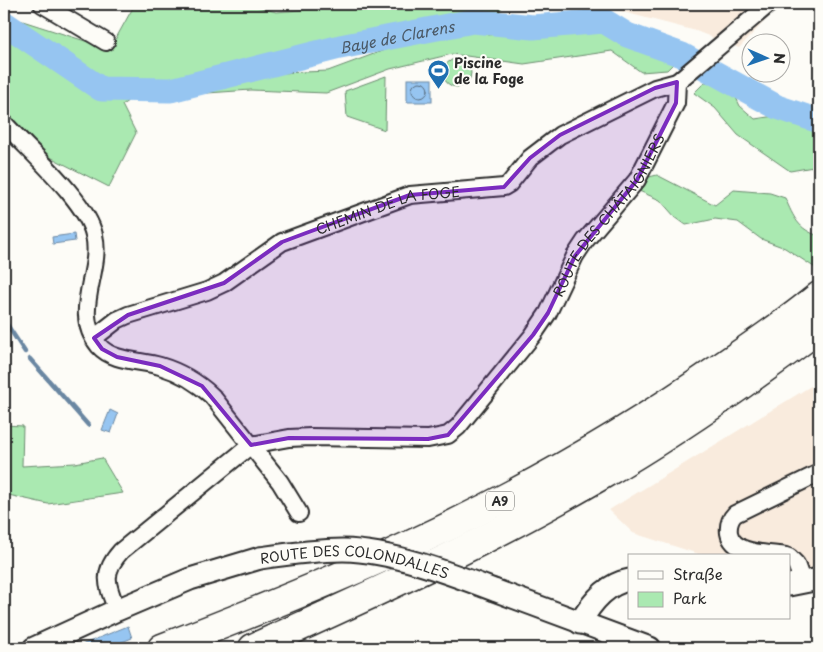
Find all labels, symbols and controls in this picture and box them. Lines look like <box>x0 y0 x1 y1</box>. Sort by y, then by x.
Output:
water label: Baye de Clarens <box>337 13 457 59</box>
north arrow <box>740 32 790 82</box>
place label: Piscine de la Foge <box>454 52 524 89</box>
text: N <box>769 53 790 64</box>
sports icon: Piscine de la Foge <box>426 58 450 89</box>
street label: ROUTE DES CHÂTAIGNIERS <box>547 130 669 300</box>
street label: CHEMIN DE LA FOGE <box>312 180 461 239</box>
road number: A9 <box>486 492 514 511</box>
street label: ROUTE DES COLONDALLES <box>258 539 452 583</box>
legend <box>628 554 790 620</box>
text: Straße <box>673 562 723 585</box>
text: Park <box>673 586 707 609</box>

